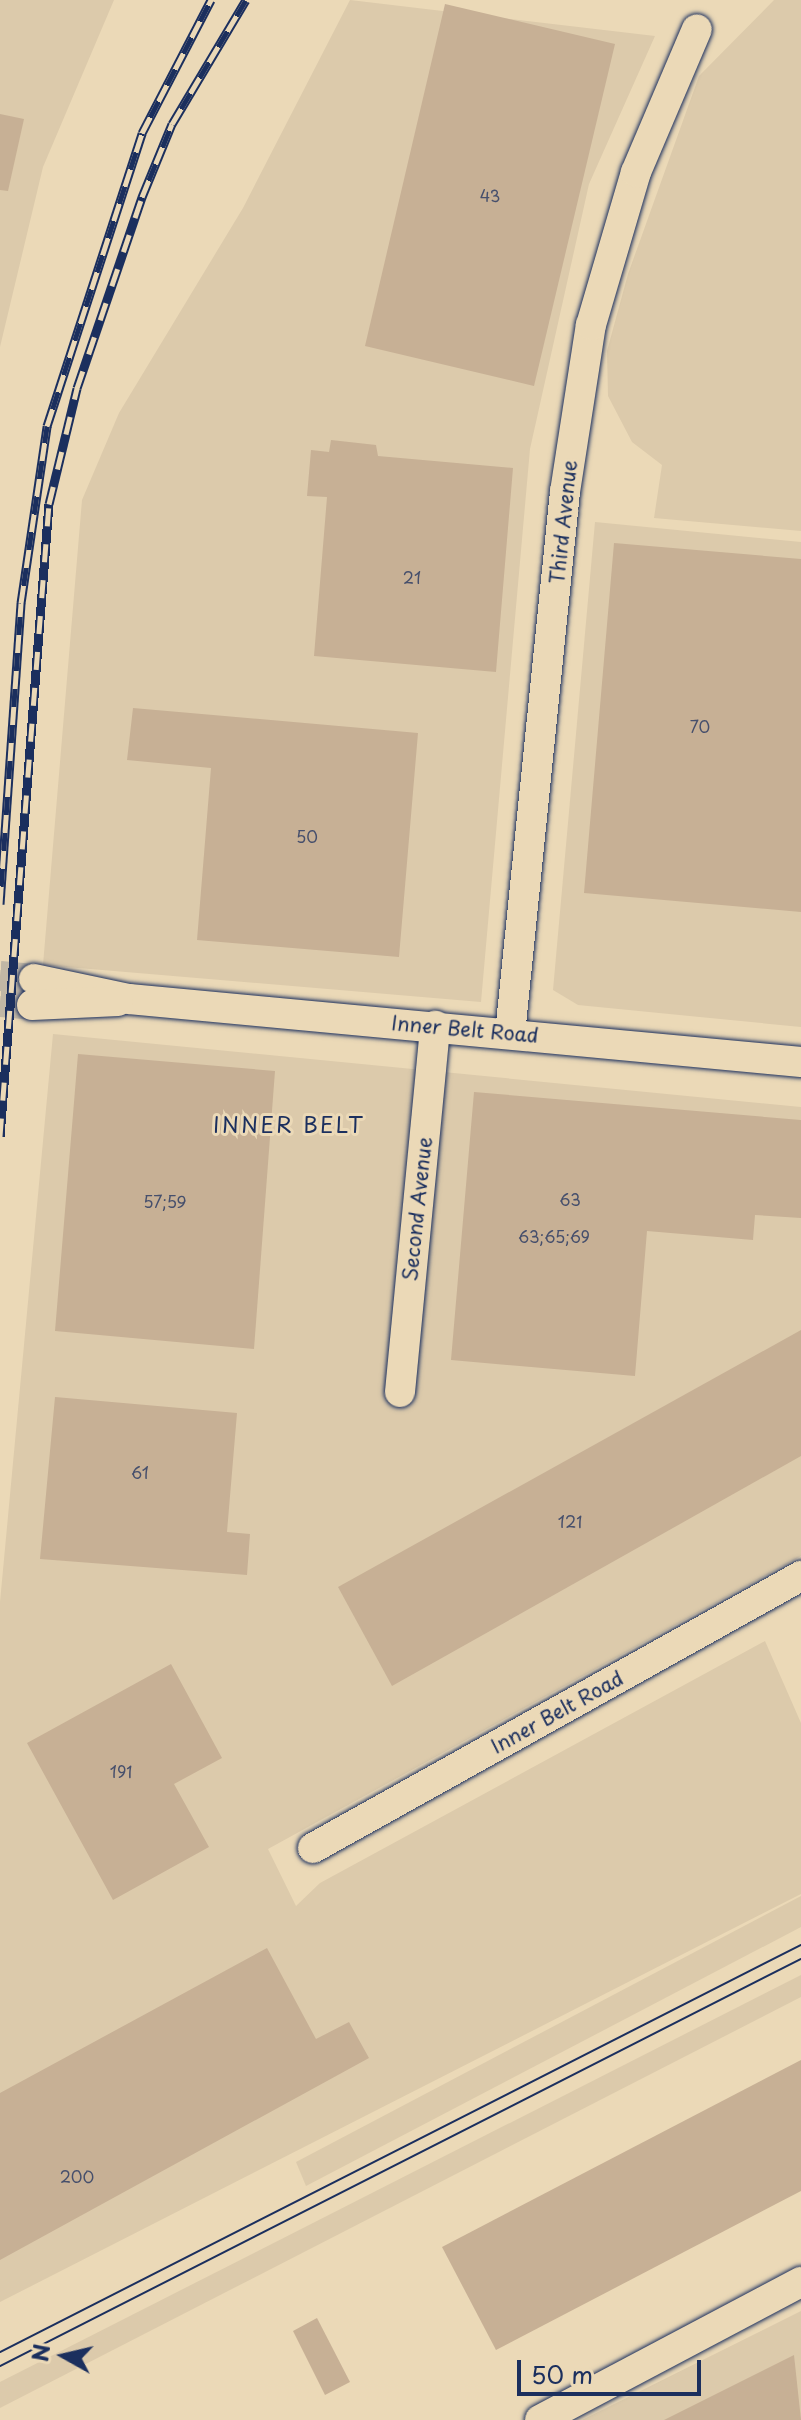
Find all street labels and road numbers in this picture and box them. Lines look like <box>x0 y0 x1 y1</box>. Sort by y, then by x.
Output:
street label: Third Avenue <box>544 458 582 586</box>
street label: Inner Belt Road <box>389 1011 541 1047</box>
street label: Second Avenue <box>398 1136 436 1282</box>
street label: Inner Belt Road <box>486 1665 628 1759</box>

